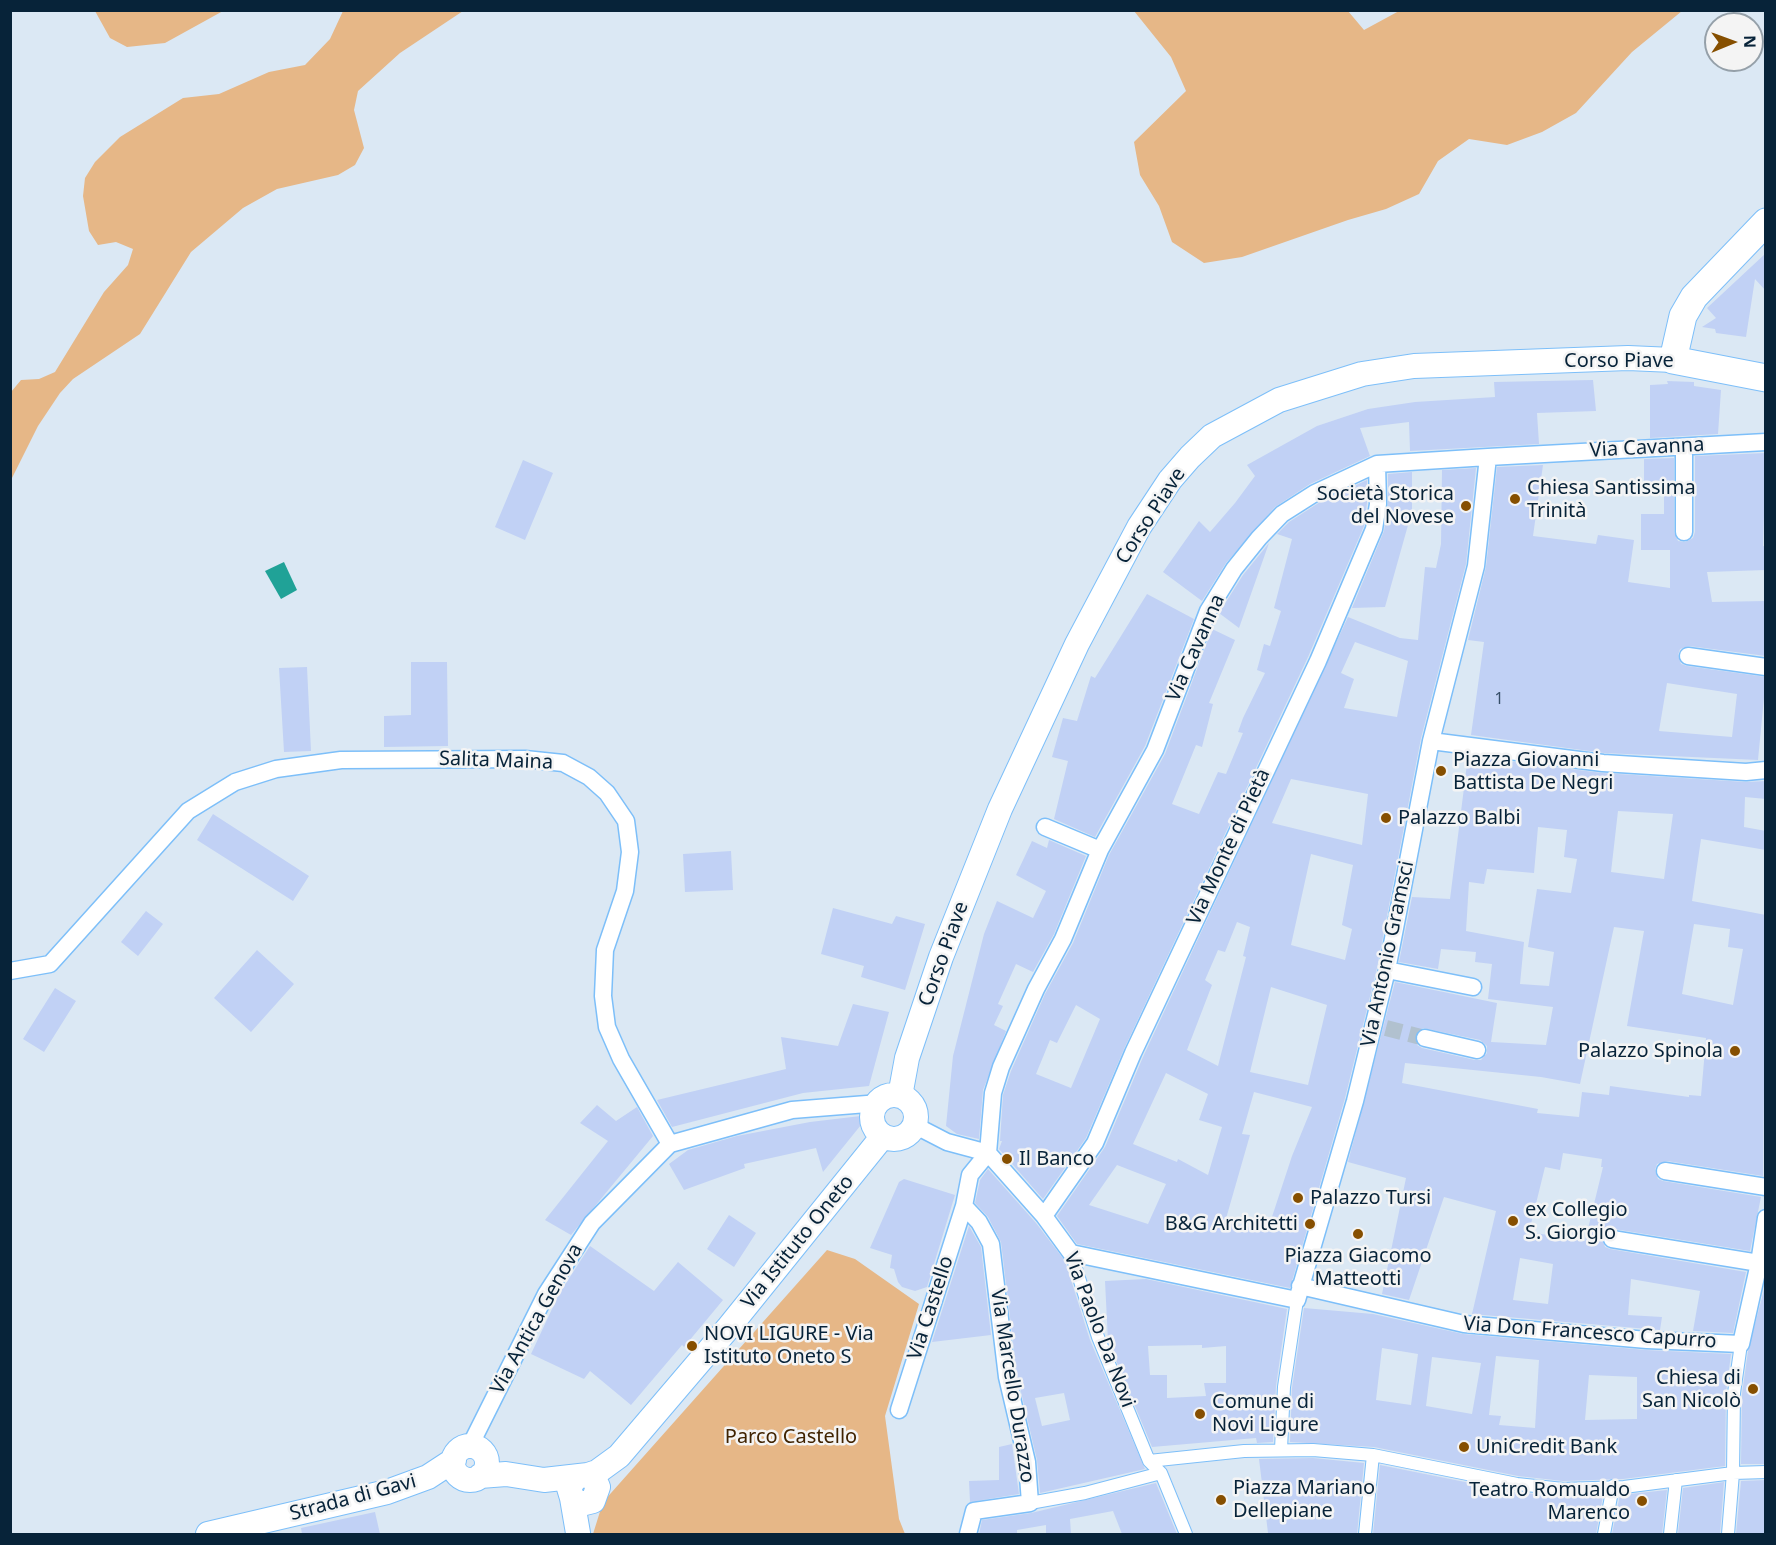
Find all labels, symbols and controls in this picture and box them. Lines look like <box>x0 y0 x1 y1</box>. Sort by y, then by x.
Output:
north arrow <box>1704 12 1764 72</box>
text: N <box>1739 35 1761 48</box>
street label: Corso Piave <box>1564 349 1674 373</box>
street label: Via Cavanna <box>1589 433 1705 463</box>
street label: Corso Piave <box>1111 463 1191 569</box>
place label: Chiesa Santissima Trinità <box>1527 476 1696 523</box>
place label: Società Storica del Novese <box>1317 482 1454 529</box>
marker: Chiesa Santissima Trinità <box>1508 492 1522 506</box>
marker: Società Storica del Novese <box>1459 499 1473 513</box>
street label: Via Cavanna <box>1162 591 1230 705</box>
house number: 1 <box>1494 689 1504 709</box>
street label: Salita Maina <box>438 747 554 775</box>
place label: Piazza Giovanni Battista De Negri <box>1453 748 1613 795</box>
marker: Piazza Giovanni Battista De Negri <box>1434 764 1448 778</box>
street label: Via Monte di Pietà <box>1182 765 1276 929</box>
place label: Palazzo Balbi <box>1398 806 1521 830</box>
marker: Palazzo Balbi <box>1379 811 1393 825</box>
street label: Via Antonio Gramsci <box>1357 859 1419 1049</box>
street label: Corso Piave <box>914 898 974 1010</box>
place label: Palazzo Spinola <box>1578 1039 1723 1063</box>
marker: Palazzo Spinola <box>1728 1044 1742 1058</box>
place label: Il Banco <box>1019 1147 1094 1171</box>
marker: Il Banco <box>1000 1152 1014 1166</box>
street label: Via Istituto Oneto <box>737 1170 859 1314</box>
place label: Palazzo Tursi <box>1310 1186 1431 1210</box>
marker: Palazzo Tursi <box>1291 1191 1305 1205</box>
place label: ex Collegio S. Giorgio <box>1525 1198 1628 1245</box>
place label: B&G Architetti <box>1165 1212 1298 1236</box>
marker: ex Collegio S. Giorgio <box>1506 1214 1520 1228</box>
marker: B&G Architetti <box>1303 1217 1317 1231</box>
marker: Piazza Giacomo Matteotti <box>1351 1227 1365 1241</box>
street label: Via Antica Genova <box>486 1240 588 1398</box>
place label: Piazza Giacomo Matteotti <box>1284 1244 1432 1291</box>
street label: Via Paolo Da Novi <box>1058 1249 1140 1411</box>
street label: Via Castello <box>903 1253 959 1363</box>
street label: Via Marcello Durazzo <box>985 1287 1039 1485</box>
street label: Via Don Francesco Capurro <box>1463 1312 1717 1354</box>
place label: NOVI LIGURE - Via Istituto Oneto S <box>704 1322 874 1369</box>
marker: NOVI LIGURE - Via Istituto Oneto S <box>685 1339 699 1353</box>
place label: Chiesa di San Nicolò <box>1642 1366 1741 1413</box>
marker: Chiesa di San Nicolò <box>1746 1382 1760 1396</box>
place label: Comune di Novi Ligure <box>1212 1390 1319 1437</box>
marker: Comune di Novi Ligure <box>1193 1407 1207 1421</box>
park label: Parco Castello <box>725 1425 857 1449</box>
place label: UniCredit Bank <box>1476 1435 1617 1459</box>
marker: UniCredit Bank <box>1457 1440 1471 1454</box>
street label: Strada di Gavi <box>287 1470 419 1526</box>
place label: Piazza Mariano Dellepiane <box>1233 1476 1375 1523</box>
place label: Teatro Romualdo Marenco <box>1469 1478 1630 1525</box>
marker: Piazza Mariano Dellepiane <box>1214 1493 1228 1507</box>
marker: Teatro Romualdo Marenco <box>1635 1494 1649 1508</box>

